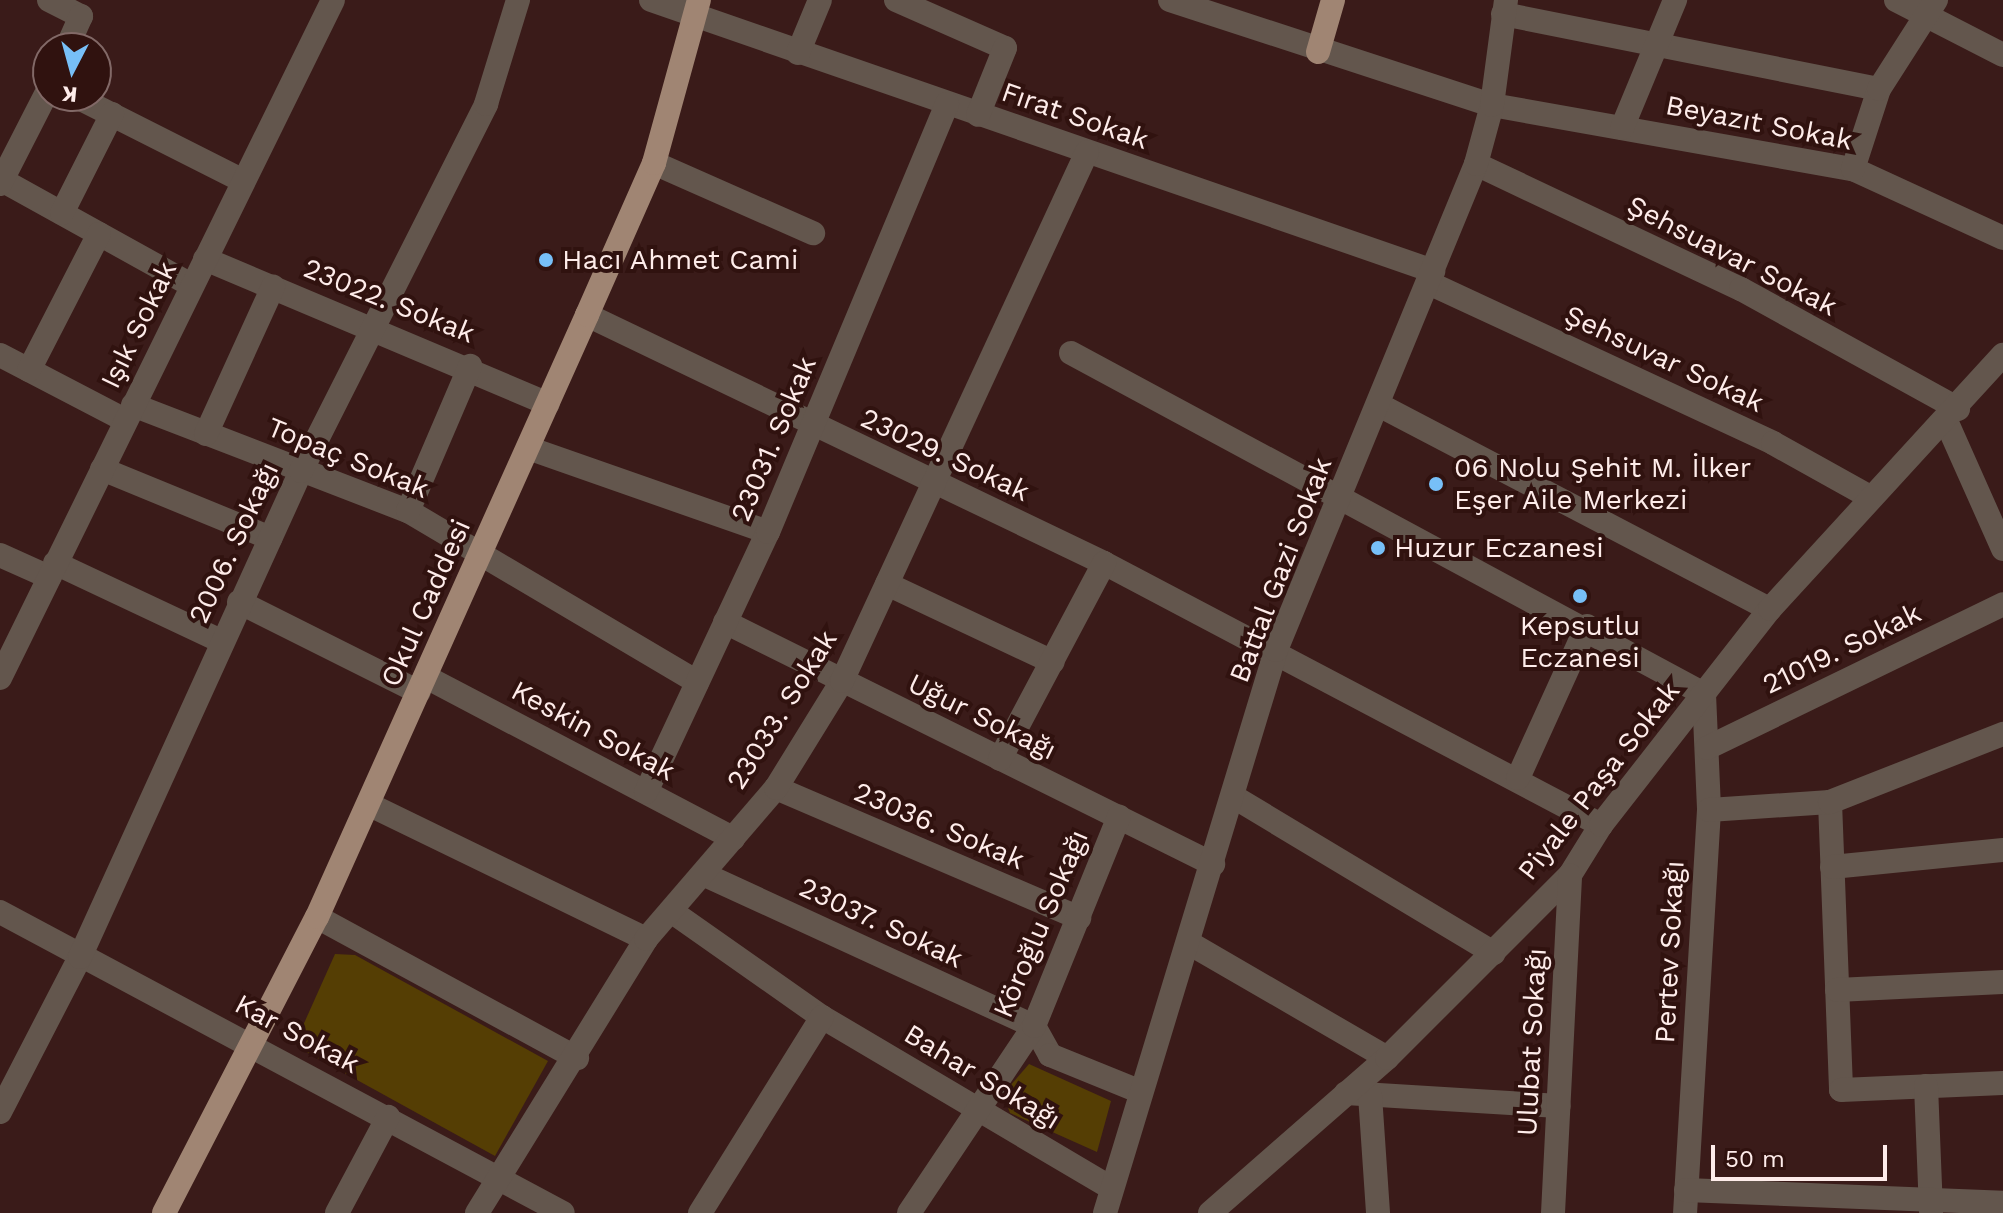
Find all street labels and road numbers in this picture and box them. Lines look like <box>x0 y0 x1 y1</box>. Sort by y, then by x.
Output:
street label: Fırat Sokak <box>997 75 1153 157</box>
street label: Beyazıt Sokak <box>1663 88 1855 158</box>
street label: Şehsuavar Sokak <box>1621 188 1843 324</box>
street label: 23022. Sokak <box>298 251 480 351</box>
street label: Işık Sokak <box>94 256 184 394</box>
street label: Şehsuvar Sokak <box>1559 298 1769 420</box>
street label: 23031. Sokak <box>724 352 824 526</box>
street label: 23029. Sokak <box>855 401 1035 509</box>
street label: Topaç Sokak <box>262 410 434 506</box>
street label: Battal Gazi Sokak <box>1222 452 1340 688</box>
street label: 2006. Sokağı <box>182 457 286 629</box>
street label: Okul Caddesi <box>374 514 478 692</box>
street label: 21019. Sokak <box>1758 596 1926 702</box>
street label: 23033. Sokak <box>720 624 844 796</box>
street label: Uğur Sokağı <box>902 667 1062 767</box>
street label: Keskin Sokak <box>505 674 681 788</box>
street label: Piyale Paşa Sokak <box>1511 675 1687 887</box>
street label: 23036. Sokak <box>849 775 1029 877</box>
street label: Köroğlu Sokağı <box>986 825 1096 1023</box>
street label: Pertev Sokağı <box>1648 859 1692 1045</box>
street label: 23037. Sokak <box>794 870 968 976</box>
street label: Ulubat Sokağı <box>1510 947 1554 1137</box>
street label: Kar Sokak <box>229 987 365 1081</box>
street label: Bahar Sokağı <box>898 1017 1066 1137</box>

